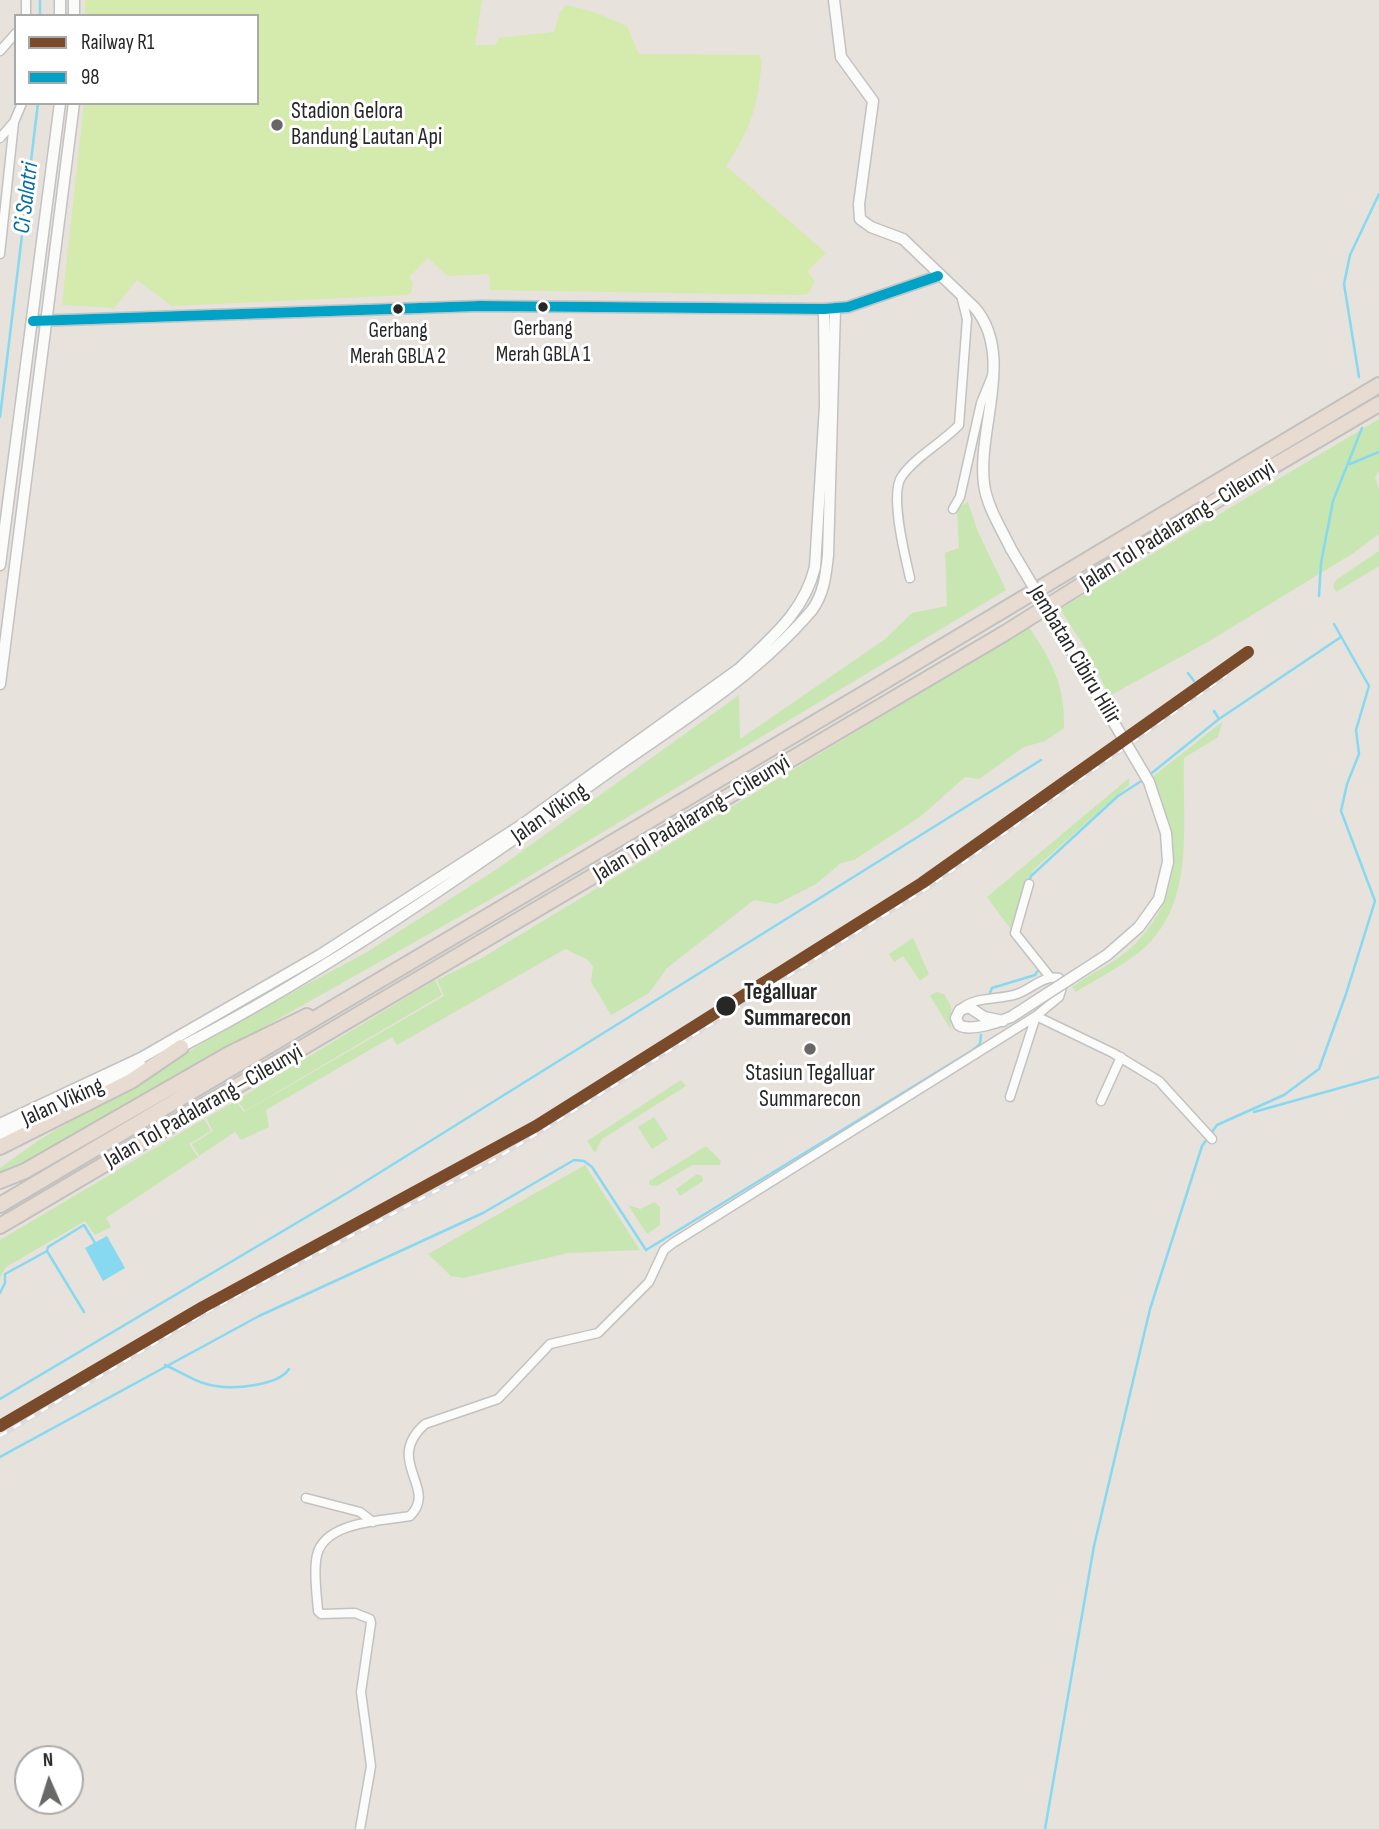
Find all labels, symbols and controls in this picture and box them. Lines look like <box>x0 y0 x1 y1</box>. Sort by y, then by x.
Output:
legend <box>14 14 259 105</box>
text: Railway R1 <box>81 30 154 55</box>
text: 98 <box>81 65 100 90</box>
place label: Stadion Gelora Bandung Lautan Api <box>291 98 442 152</box>
marker: Stadion Gelora Bandung Lautan Api <box>269 117 285 133</box>
water label: Ci Salatri <box>8 161 46 235</box>
marker: Gerbang Merah GBLA 1 <box>536 300 550 314</box>
marker: Gerbang Merah GBLA 2 <box>391 302 405 316</box>
place label: Gerbang Merah GBLA 1 <box>496 317 590 367</box>
place label: Gerbang Merah GBLA 2 <box>350 319 446 369</box>
street label: Jalan Tol Padalarang–Cileunyi <box>1076 455 1280 597</box>
street label: Jembatan Cibiru Hilir <box>1022 581 1126 729</box>
street label: Jalan Tol Padalarang–Cileunyi <box>589 749 795 889</box>
street label: Jalan Viking <box>506 778 594 850</box>
place label: Tegalluar Summarecon <box>744 979 851 1033</box>
marker: Tegalluar Summarecon <box>714 994 738 1018</box>
street label: Jalan Tol Padalarang–Cileunyi <box>100 1039 308 1175</box>
marker: Stasiun Tegalluar Summarecon <box>802 1041 818 1057</box>
place label: Stasiun Tegalluar Summarecon <box>745 1060 875 1114</box>
street label: Jalan Viking <box>18 1073 108 1133</box>
north arrow <box>14 1745 84 1815</box>
text: N <box>42 1749 54 1772</box>

